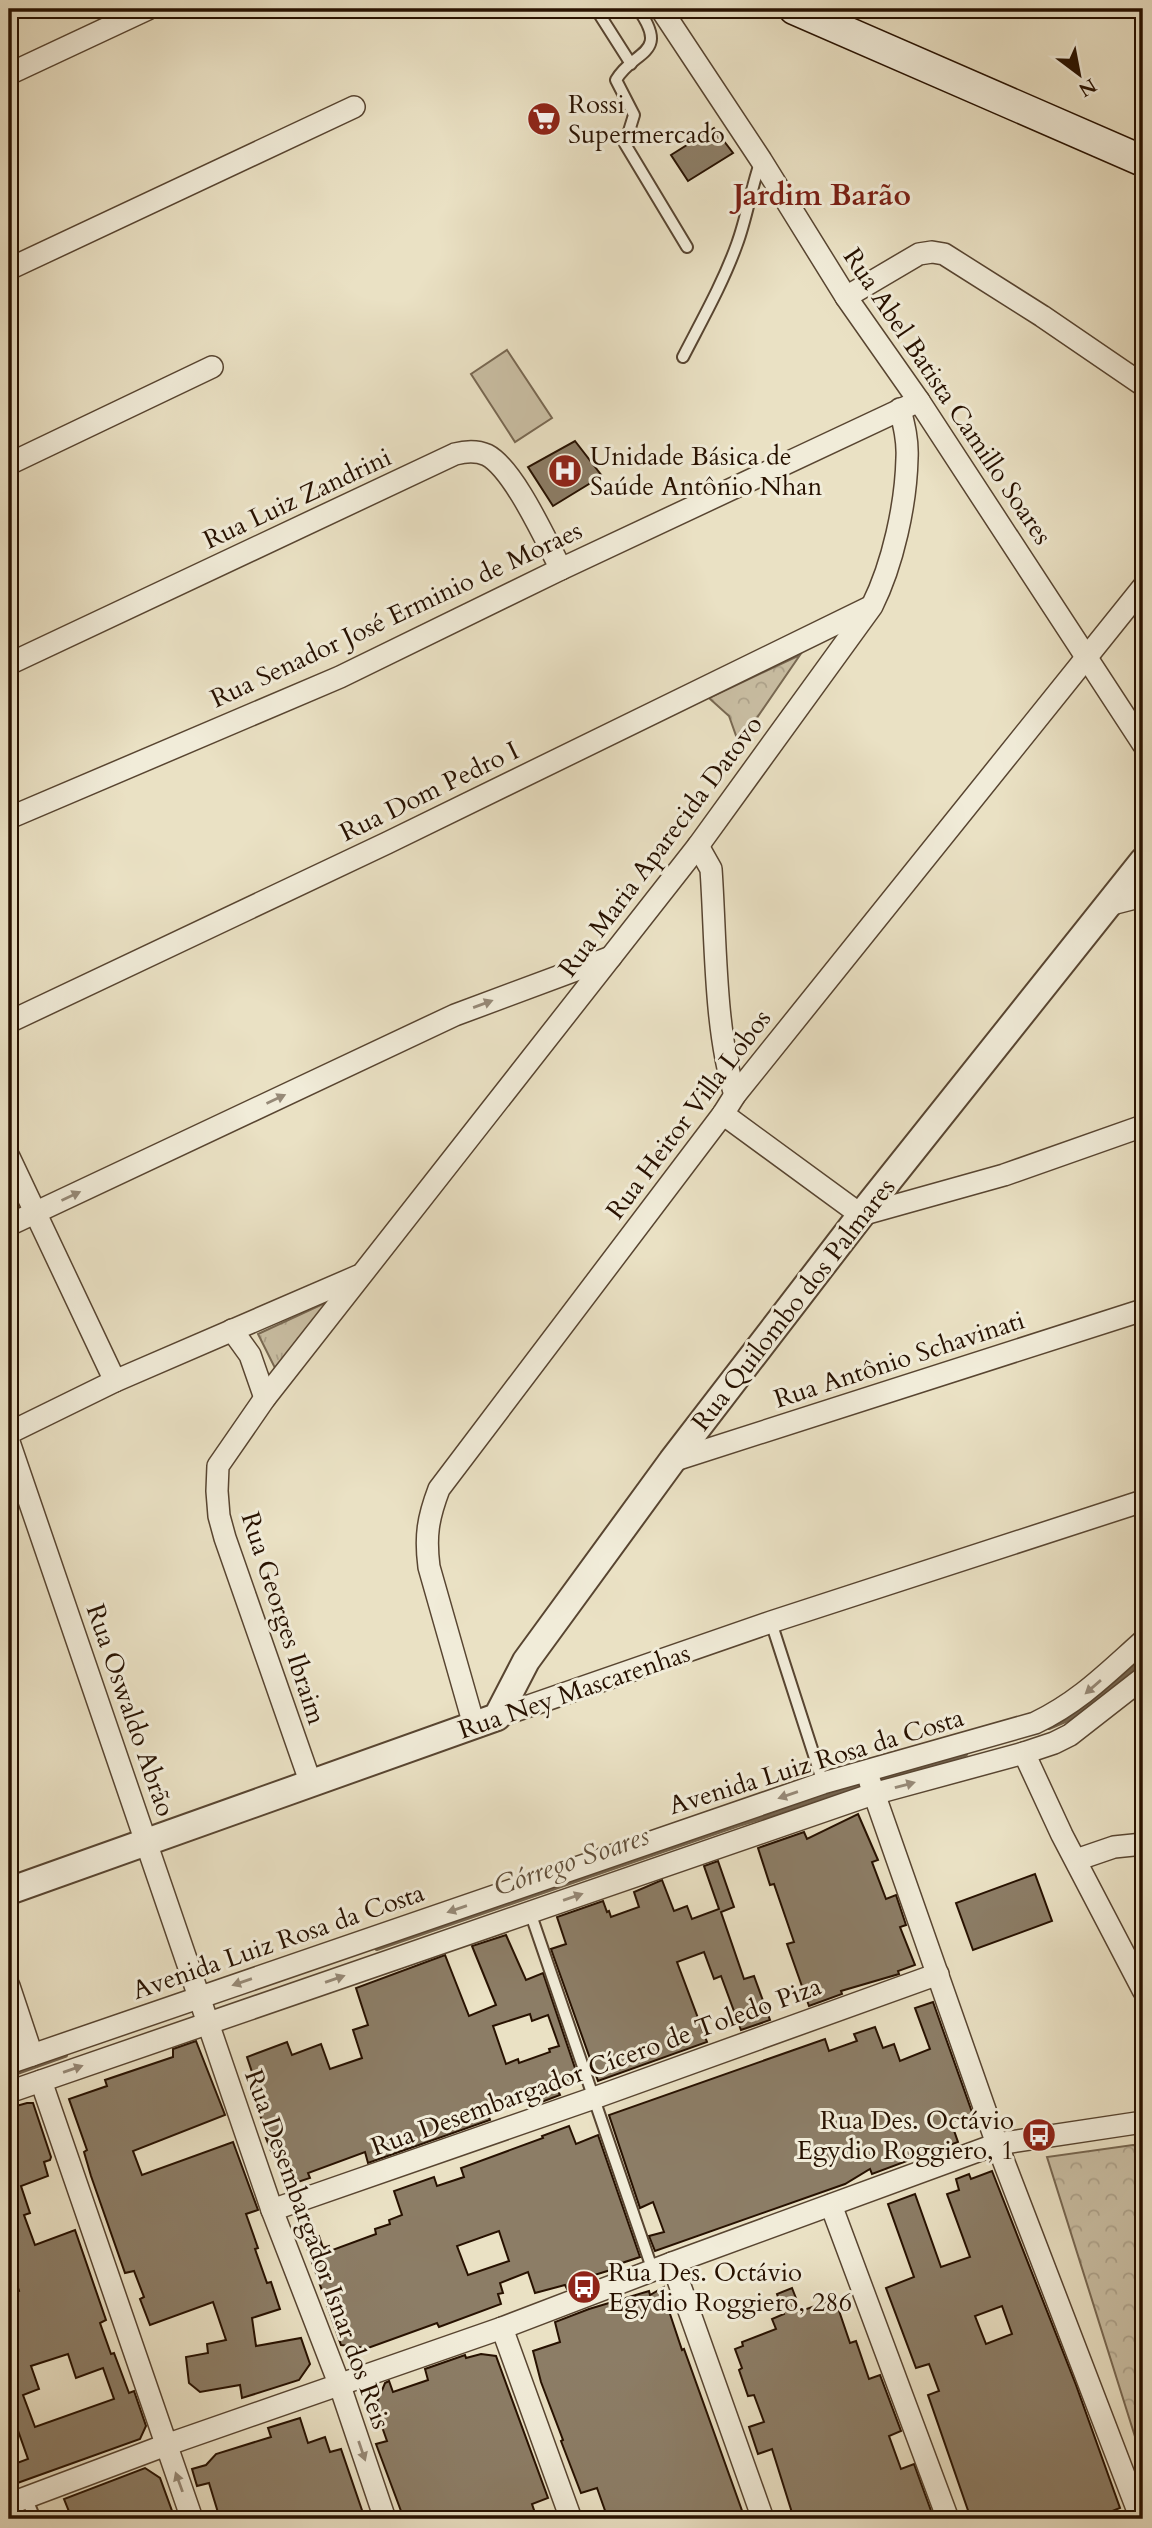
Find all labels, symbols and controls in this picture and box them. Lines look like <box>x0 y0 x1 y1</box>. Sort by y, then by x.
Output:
north arrow <box>1044 38 1114 108</box>
text: N <box>1073 72 1101 103</box>
place label: Rossi Supermercado <box>568 87 725 152</box>
supermarket icon: Rossi Supermercado <box>525 100 563 138</box>
district label: Jardim Barão <box>729 175 911 216</box>
street label: Rua Abel Batista Camillo Soares <box>835 241 1060 552</box>
place label: Unidade Básica de Saúde Antônio Nhan <box>590 439 822 504</box>
street label: Rua Luiz Zandrini <box>198 440 397 557</box>
hospital icon: Unidade Básica de Saúde Antônio Nhan <box>546 452 584 490</box>
street label: Rua Senador José Erminio de Moraes <box>205 513 588 716</box>
street label: Rua Maria Aparecida Datovo <box>550 708 770 984</box>
street label: Rua Dom Pedro I <box>334 733 525 850</box>
one-way arrow <box>473 999 494 1010</box>
street label: Rua Heitor Villa Lobos <box>598 1002 779 1226</box>
one-way arrow <box>266 1093 286 1105</box>
street label: Rua Quilombo dos Palmares <box>684 1171 903 1438</box>
one-way arrow <box>61 1191 81 1202</box>
street label: Rua Antônio Schavinati <box>769 1302 1029 1417</box>
street label: Rua Georges Ibraim <box>233 1507 334 1729</box>
street label: Rua Oswaldo Abrão <box>78 1599 183 1821</box>
street label: Rua Ney Mascarenhas <box>454 1635 695 1748</box>
one-way arrow <box>1084 1679 1102 1695</box>
street label: Avenida Luiz Rosa da Costa <box>664 1700 968 1823</box>
one-way arrow <box>894 1779 916 1790</box>
one-way arrow <box>778 1790 799 1801</box>
water label: Córrego Soares <box>488 1816 655 1905</box>
street label: Avenida Luiz Rosa da Costa <box>127 1875 429 2008</box>
one-way arrow <box>562 1891 583 1902</box>
one-way arrow <box>447 1904 468 1915</box>
street label: Rua Desembargador Cícero de Toledo Piza <box>366 1968 826 2164</box>
one-way arrow <box>324 1973 345 1984</box>
one-way arrow <box>232 1978 253 1988</box>
one-way arrow <box>63 2063 84 2074</box>
street label: Rua Desembargador Isnar dos Reis <box>236 2065 399 2434</box>
place label: Rua Des. Octávio Egydio Roggiero, 1 <box>797 2103 1014 2168</box>
bus stop icon: Rua Des. Octávio Egydio Roggiero, 1 <box>1020 2116 1058 2154</box>
place label: Rua Des. Octávio Egydio Roggiero, 286 <box>608 2255 852 2320</box>
bus stop icon: Rua Des. Octávio Egydio Roggiero, 286 <box>565 2268 603 2306</box>
one-way arrow <box>357 2440 368 2461</box>
one-way arrow <box>173 2471 184 2492</box>

